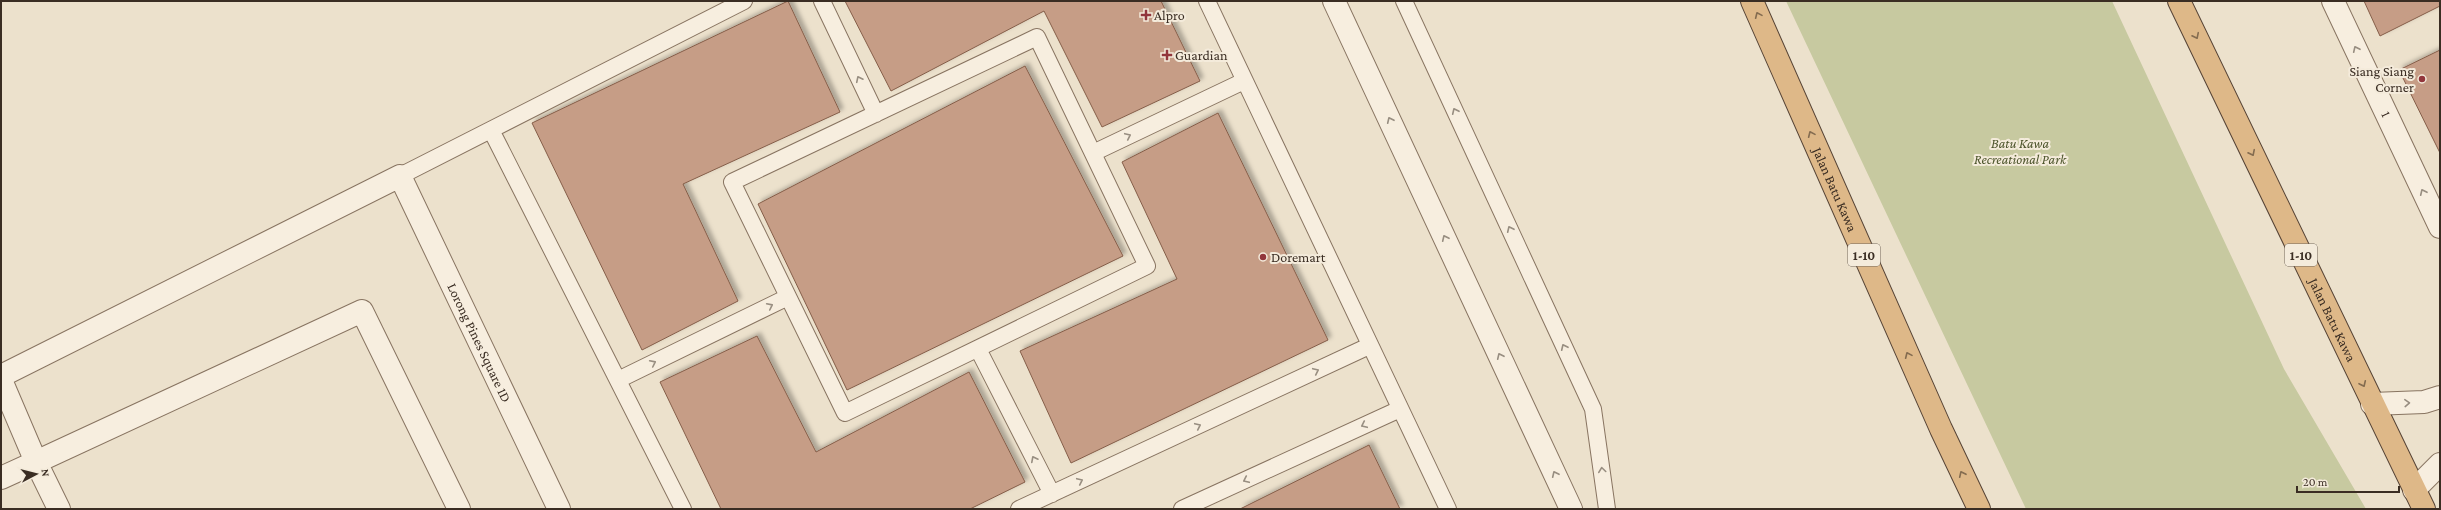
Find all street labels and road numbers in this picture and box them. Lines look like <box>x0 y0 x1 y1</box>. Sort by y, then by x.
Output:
street label: 1 <box>2378 108 2395 120</box>
street label: Jalan Batu Kawa <box>1809 143 1861 235</box>
road number: 1-10 <box>1848 244 1880 266</box>
road number: 1-10 <box>2285 244 2317 266</box>
street label: Jalan Batu Kawa <box>2305 274 2360 365</box>
street label: Lorong Pines Square 1D <box>444 280 515 405</box>

